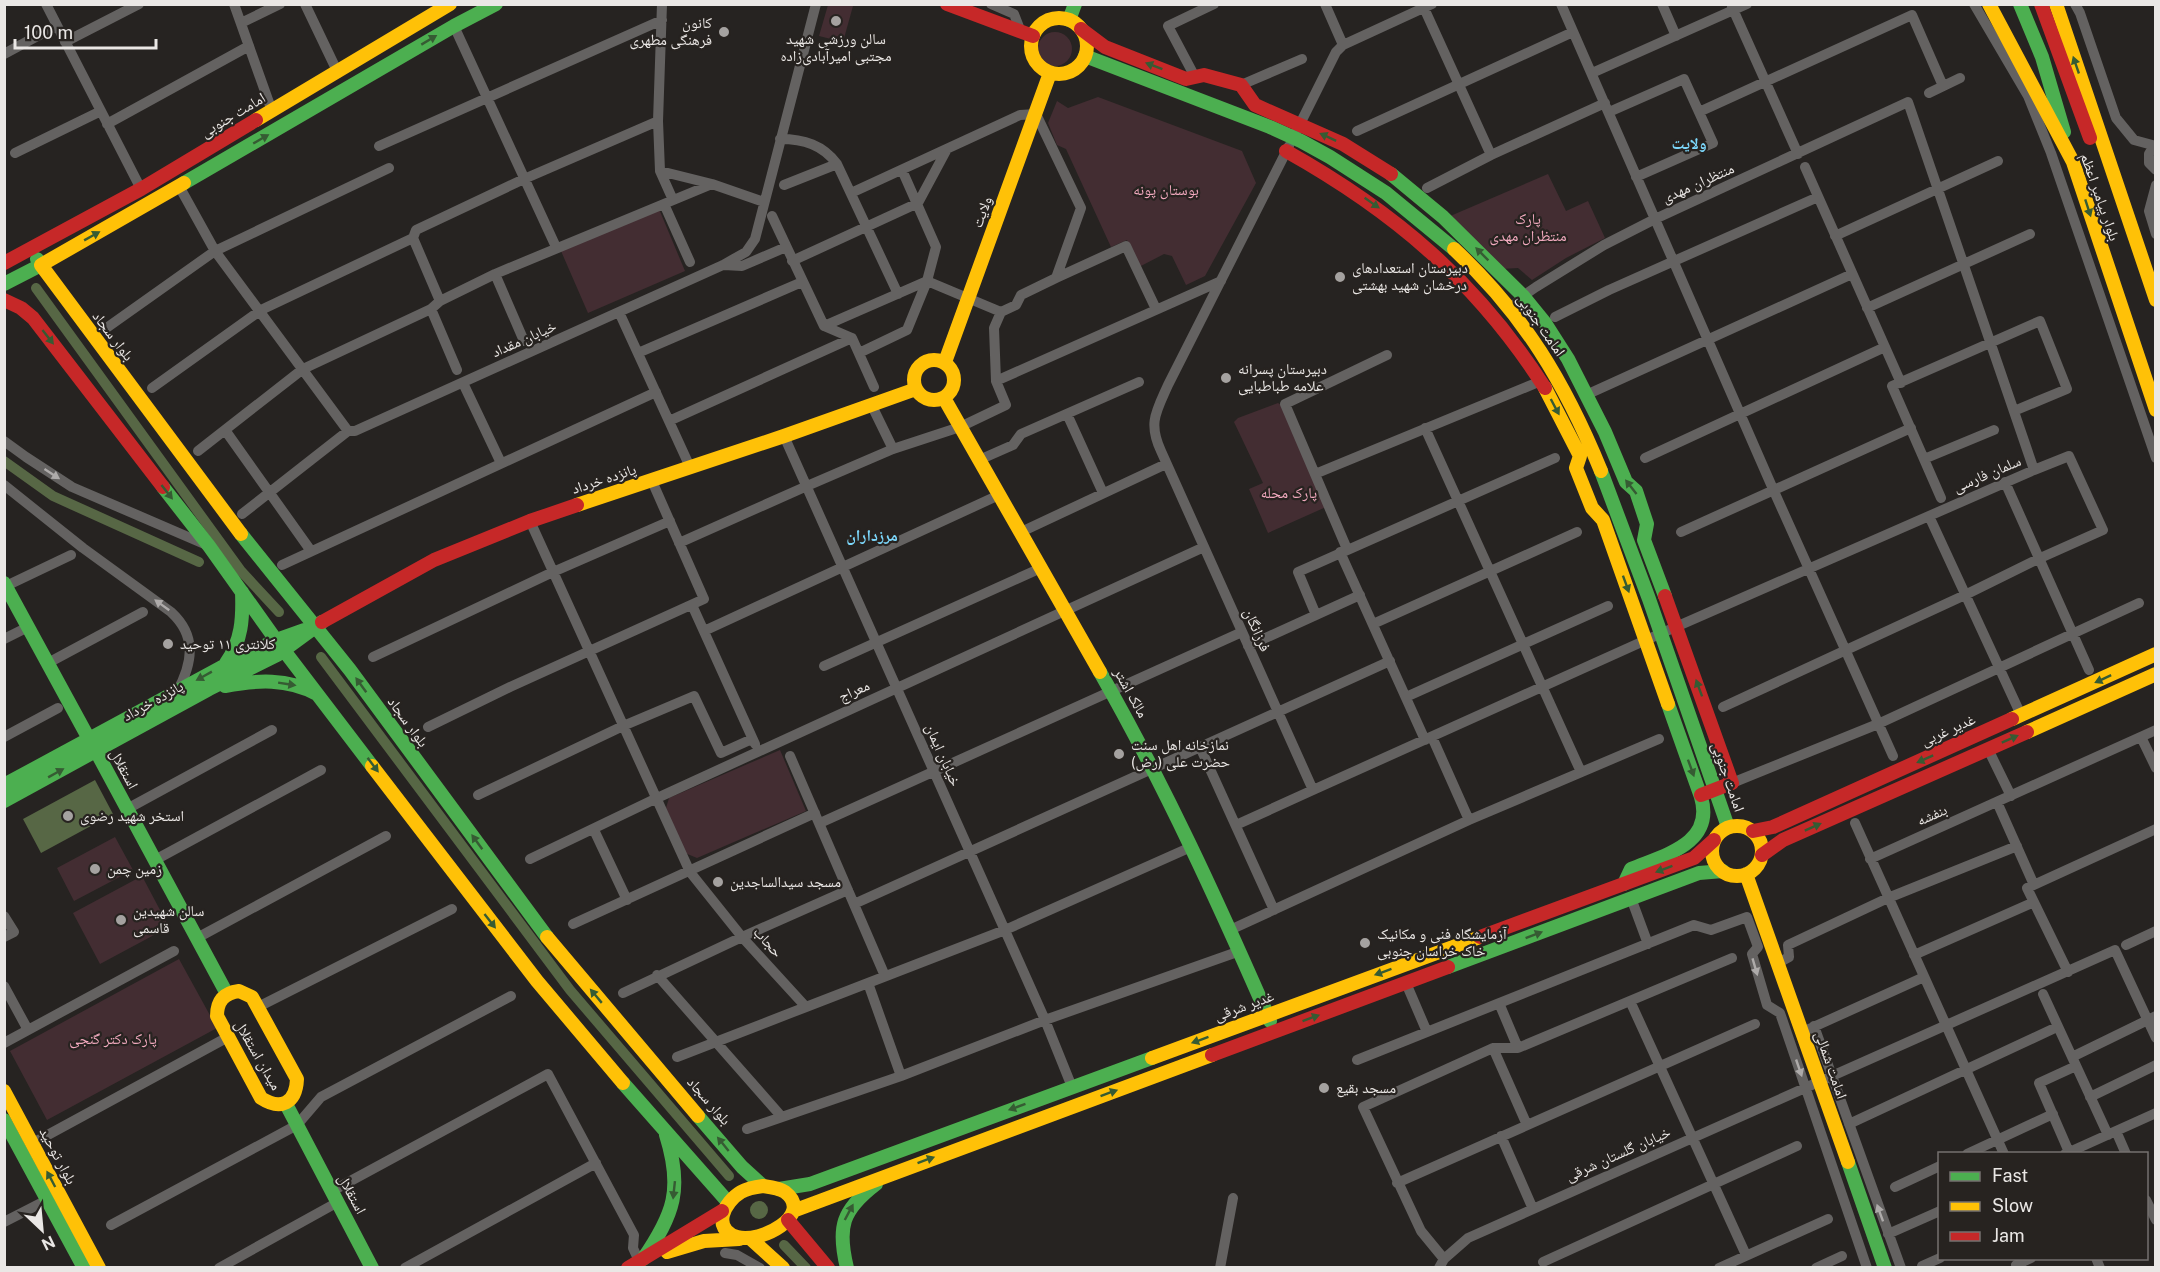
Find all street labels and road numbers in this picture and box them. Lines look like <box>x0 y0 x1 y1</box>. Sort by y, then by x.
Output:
street label: امامت جنوبی <box>197 89 269 142</box>
street label: بلوار پیامبر اعظم <box>2076 151 2123 244</box>
street label: منتظران مهدی <box>1659 159 1737 208</box>
street label: ولایت <box>968 194 996 230</box>
street label: امامت جنوبی <box>1512 290 1569 360</box>
street label: بلوار سجاد <box>88 308 138 364</box>
street label: خیابان مقداد <box>489 317 560 362</box>
street label: سلمان فارسی <box>1950 452 2024 497</box>
street label: پانزده خرداد <box>569 460 639 498</box>
street label: فرزانگان <box>1239 606 1274 655</box>
street label: مالک اشتر <box>1110 664 1152 721</box>
street label: معراج <box>836 676 873 707</box>
street label: پانزده خرداد <box>119 677 187 725</box>
street label: بلوار سجاد <box>384 693 432 751</box>
street label: غدیر غربی <box>1918 710 1979 751</box>
street label: خیابان ایمان <box>920 721 965 790</box>
street label: امامت جنوبی <box>1707 740 1748 814</box>
street label: استقلال <box>105 746 142 793</box>
street label: بنفشه <box>1914 800 1950 829</box>
street label: حجاب <box>750 923 787 961</box>
street label: غدیر شرقی <box>1212 987 1277 1026</box>
street label: میدان استقلال <box>230 1017 285 1094</box>
street label: امامت شمالی <box>1810 1029 1851 1101</box>
street label: بلوار سجاد <box>683 1073 735 1129</box>
street label: خیابان گلستان شرقی <box>1563 1123 1674 1186</box>
street label: بلوار توحید <box>35 1124 81 1188</box>
street label: استقلال <box>333 1171 370 1218</box>

